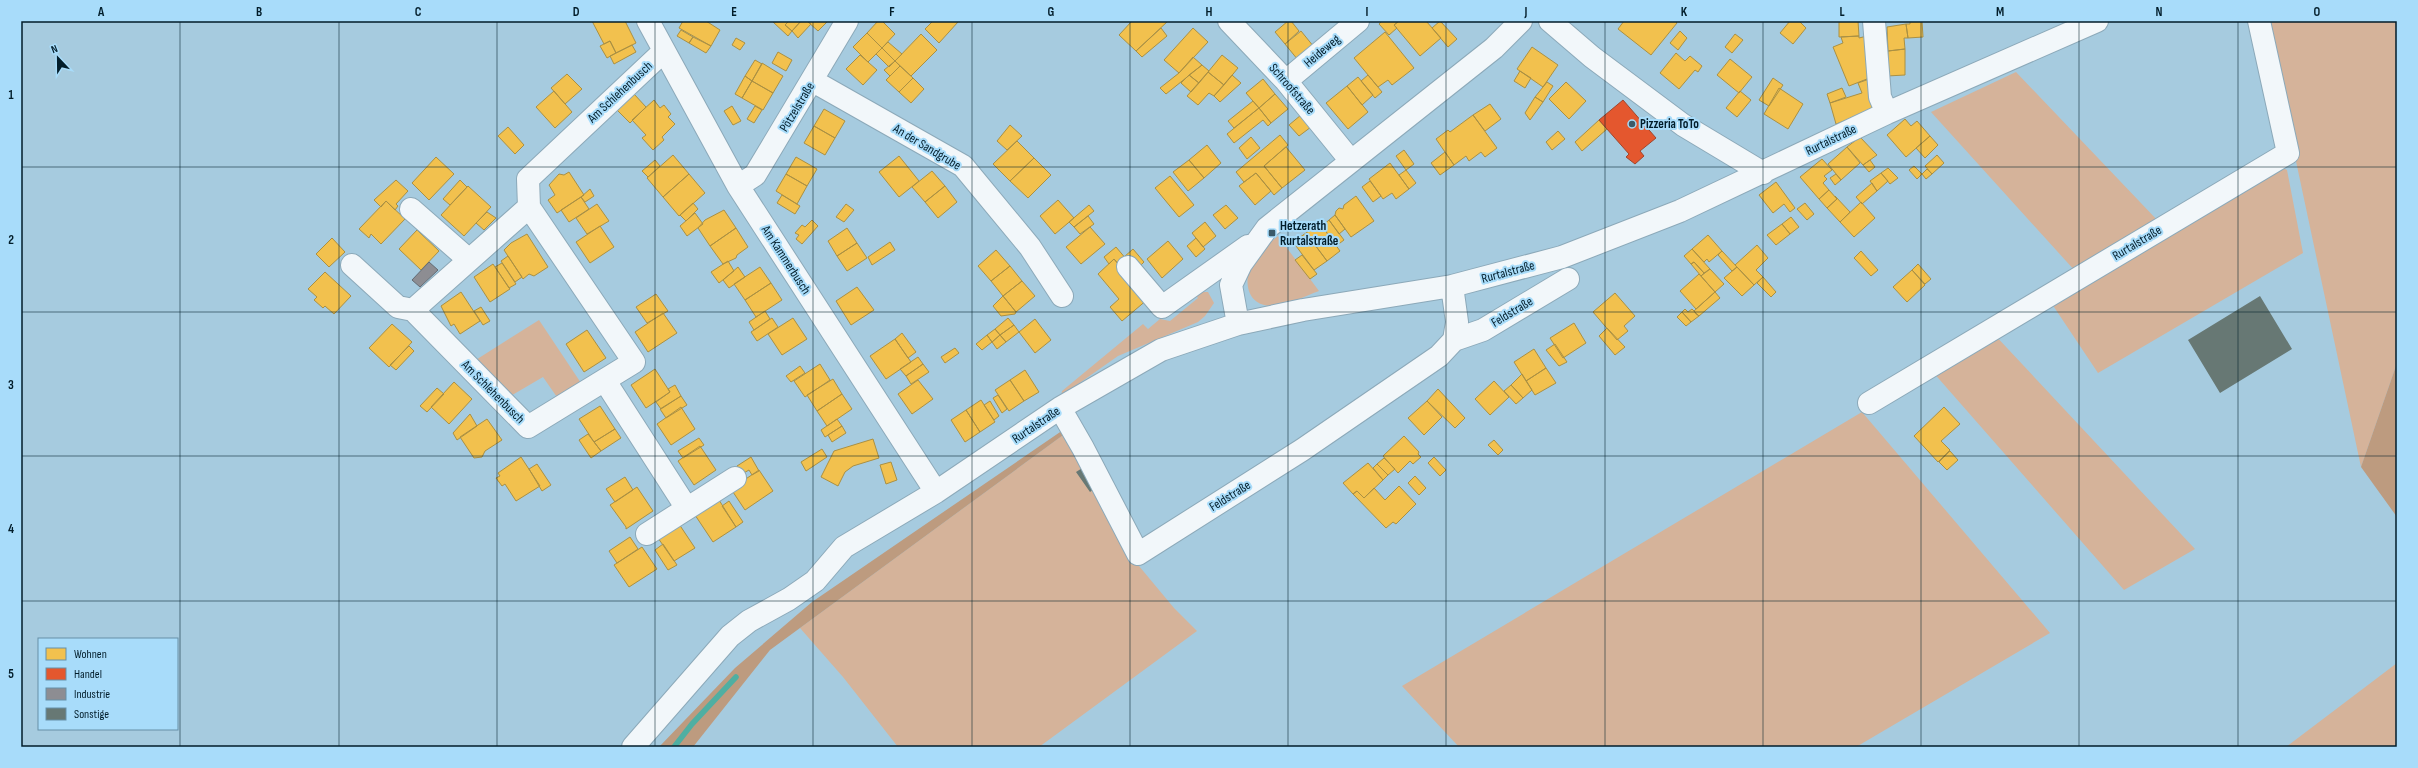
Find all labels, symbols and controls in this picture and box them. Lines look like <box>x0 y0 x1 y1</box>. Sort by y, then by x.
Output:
text: A <box>97 4 105 20</box>
text: B <box>256 4 262 20</box>
text: C <box>415 4 422 20</box>
text: D <box>573 4 580 20</box>
text: E <box>731 4 737 20</box>
text: F <box>889 4 895 20</box>
text: G <box>1048 4 1055 20</box>
text: H <box>1206 4 1213 20</box>
text: I <box>1366 4 1369 20</box>
text: J <box>1524 4 1528 20</box>
text: K <box>1681 4 1688 20</box>
text: L <box>1839 4 1845 20</box>
text: M <box>1996 4 2004 20</box>
text: N <box>2156 4 2163 20</box>
text: O <box>2314 4 2321 20</box>
street label: Heideweg <box>1301 31 1343 71</box>
north arrow <box>38 38 78 78</box>
text: N <box>49 42 60 56</box>
street label: Am Schlehenbusch <box>584 58 656 127</box>
street label: Schroofstraße <box>1266 60 1318 118</box>
street label: Pötzelstraße <box>776 79 818 135</box>
text: 1 <box>8 87 14 103</box>
place label: Pizzeria ToTo <box>1640 116 1699 132</box>
marker: Pizzeria ToTo <box>1627 119 1637 129</box>
street label: An der Sandgrube <box>889 120 964 174</box>
street label: Rurtalstraße <box>1803 121 1859 159</box>
place label: Hetzerath Rurtalstraße <box>1280 218 1339 249</box>
street label: Am Kammerbusch <box>757 222 814 297</box>
street label: Rurtalstraße <box>2110 222 2164 264</box>
marker: Hetzerath Rurtalstraße <box>1267 228 1277 238</box>
text: 2 <box>8 232 14 248</box>
street label: Rurtalstraße <box>1480 257 1536 287</box>
street label: Feldstraße <box>1488 293 1536 331</box>
street label: Am Schlehenbusch <box>457 356 528 427</box>
text: 3 <box>8 377 14 393</box>
street label: Rurtalstraße <box>1009 403 1063 447</box>
street label: Feldstraße <box>1206 477 1254 515</box>
text: 4 <box>8 521 14 537</box>
legend <box>38 638 178 730</box>
text: Wohnen <box>74 647 107 662</box>
text: 5 <box>8 666 14 682</box>
text: Handel <box>74 667 102 682</box>
text: Industrie <box>74 687 110 702</box>
text: Sonstige <box>74 707 109 722</box>

